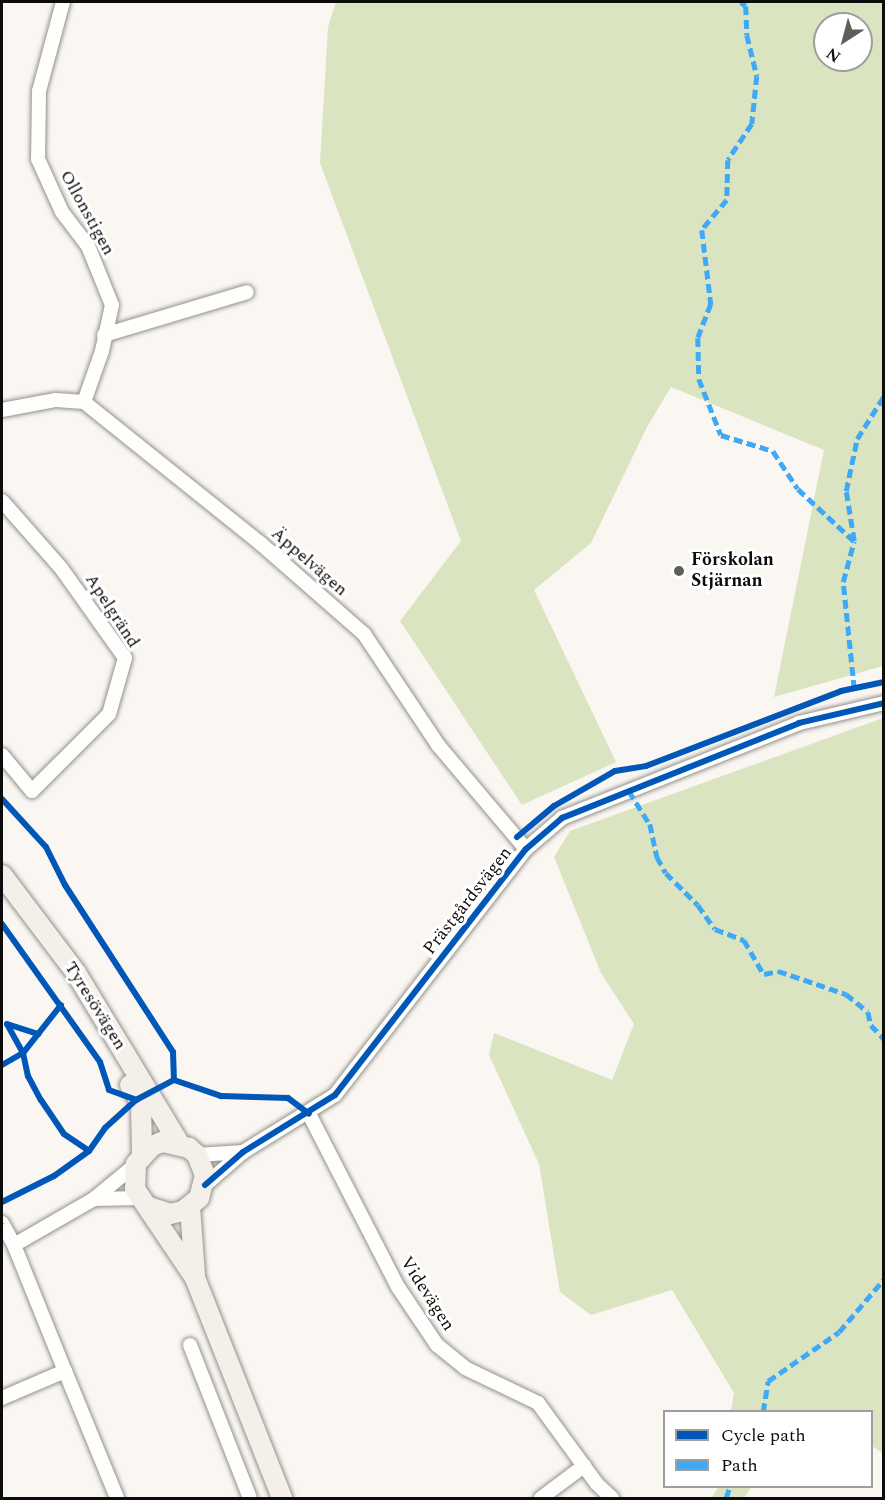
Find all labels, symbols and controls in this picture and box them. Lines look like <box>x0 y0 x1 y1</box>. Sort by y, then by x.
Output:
north arrow <box>813 12 873 72</box>
text: N <box>821 41 846 68</box>
street label: Ollonstigen <box>55 167 119 259</box>
street label: Äppelvägen <box>266 523 352 601</box>
place label: Förskolan Stjärnan <box>691 550 774 592</box>
marker: Förskolan Stjärnan <box>672 564 686 578</box>
street label: Apelgränd <box>80 570 144 652</box>
street label: Prästgårdsvägen <box>419 843 517 959</box>
street label: Tyresövägen <box>59 958 131 1054</box>
street label: Videvägen <box>395 1253 459 1335</box>
legend <box>663 1410 873 1488</box>
text: Cycle path <box>721 1422 806 1449</box>
text: Path <box>721 1452 758 1479</box>

